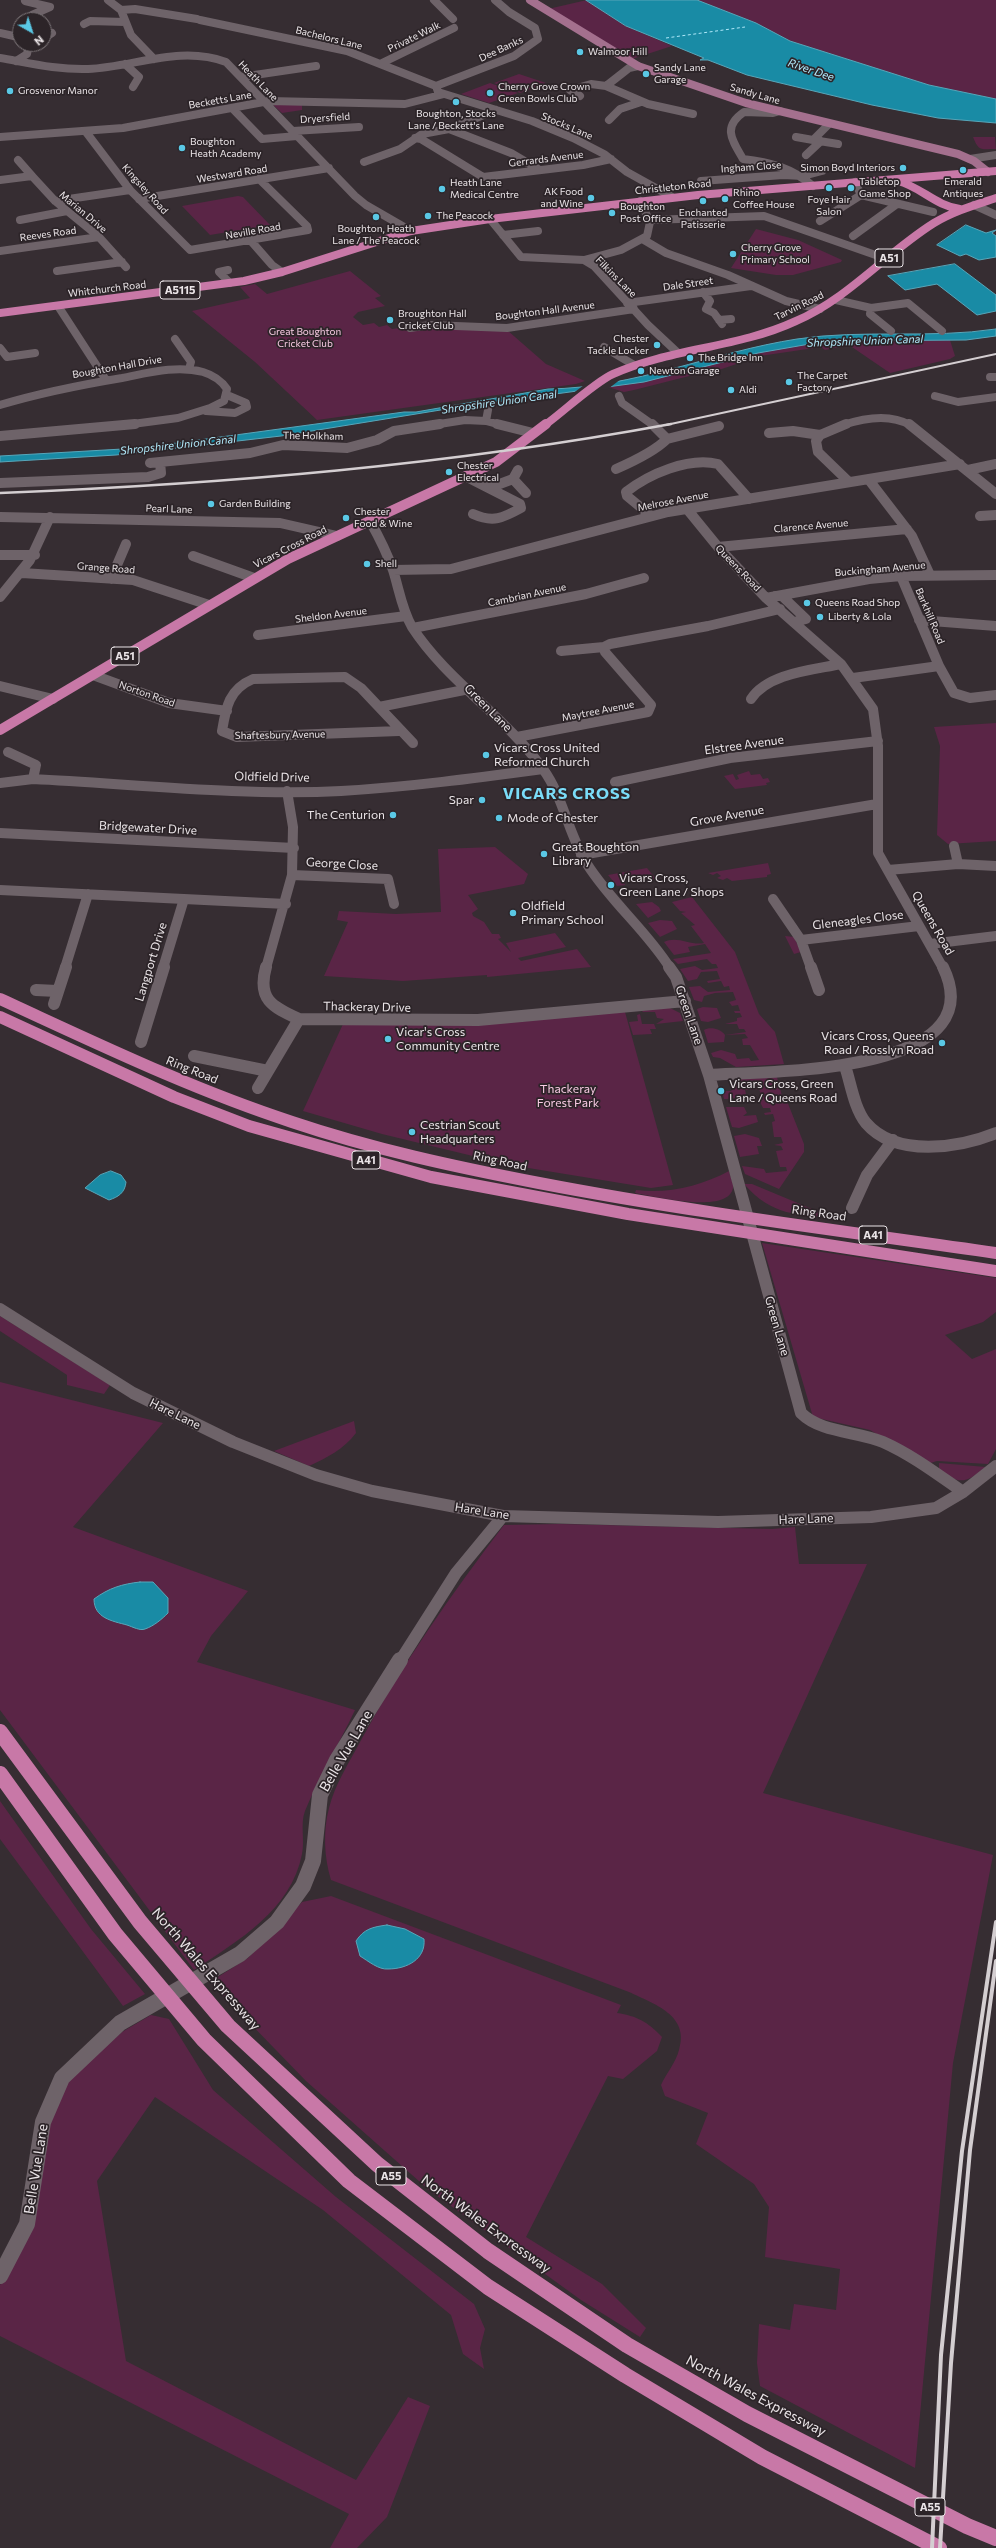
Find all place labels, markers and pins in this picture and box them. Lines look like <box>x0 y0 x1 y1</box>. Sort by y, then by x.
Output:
place label: Walmoor Hill <box>588 46 647 58</box>
marker: Walmoor Hill <box>575 47 585 57</box>
place label: Sandy Lane Garage <box>654 62 706 86</box>
marker: Sandy Lane Garage <box>641 69 651 79</box>
place label: Cherry Grove Crown Green Bowls Club <box>498 81 590 104</box>
place label: Grosvenor Manor <box>18 85 98 97</box>
marker: Grosvenor Manor <box>5 86 15 96</box>
marker: Cherry Grove Crown Green Bowls Club <box>485 88 495 98</box>
marker: Boughton, Stocks Lane / Beckett's Lane <box>451 97 461 107</box>
place label: Boughton, Stocks Lane / Beckett's Lane <box>408 108 504 132</box>
place label: Boughton Heath Academy <box>190 136 261 160</box>
marker: Boughton Heath Academy <box>177 143 187 153</box>
place label: Simon Boyd Interiors <box>800 162 895 174</box>
marker: Simon Boyd Interiors <box>898 163 908 173</box>
marker: Emerald Antiques <box>958 165 968 175</box>
place label: Tabletop Game Shop <box>859 176 911 200</box>
place label: Emerald Antiques <box>943 176 983 200</box>
place label: Heath Lane Medical Centre <box>450 177 519 200</box>
marker: Foye Hair Salon <box>824 183 834 193</box>
marker: Tabletop Game Shop <box>846 183 856 193</box>
marker: Heath Lane Medical Centre <box>437 184 447 194</box>
place label: AK Food and Wine <box>541 186 583 210</box>
place label: Rhino Coffee House <box>733 187 795 210</box>
marker: AK Food and Wine <box>586 193 596 203</box>
marker: Rhino Coffee House <box>720 194 730 204</box>
place label: Foye Hair Salon <box>808 194 850 218</box>
marker: Enchanted Patisserie <box>698 196 708 206</box>
place label: Boughton Post Office <box>620 201 671 224</box>
place label: Enchanted Patisserie <box>679 207 727 230</box>
marker: Boughton Post Office <box>607 208 617 218</box>
place label: The Peacock <box>436 210 493 222</box>
marker: The Peacock <box>423 211 433 221</box>
marker: Boughton, Heath Lane / The Peacock <box>371 212 381 222</box>
place label: Boughton, Heath Lane / The Peacock <box>332 223 420 246</box>
place label: Cherry Grove Primary School <box>741 242 810 266</box>
marker: Cherry Grove Primary School <box>728 249 738 259</box>
place label: Broughton Hall Cricket Club <box>398 308 466 332</box>
marker: Broughton Hall Cricket Club <box>385 315 395 325</box>
place label: Chester Tackle Locker <box>587 333 649 356</box>
marker: Chester Tackle Locker <box>652 340 662 350</box>
place label: The Bridge Inn <box>698 352 763 364</box>
marker: The Bridge Inn <box>685 353 695 363</box>
place label: Newton Garage <box>649 365 720 377</box>
marker: Newton Garage <box>636 366 646 376</box>
place label: The Carpet Factory <box>797 370 848 394</box>
marker: The Carpet Factory <box>784 377 794 387</box>
place label: Aldi <box>739 384 757 396</box>
marker: Aldi <box>726 385 736 395</box>
place label: Chester Electrical <box>457 460 499 484</box>
marker: Chester Electrical <box>444 467 454 477</box>
place label: Garden Building <box>219 498 291 510</box>
marker: Garden Building <box>206 499 216 509</box>
place label: Chester Food & Wine <box>354 506 412 530</box>
marker: Chester Food & Wine <box>341 513 351 523</box>
place label: Shell <box>375 558 397 570</box>
marker: Shell <box>362 559 372 569</box>
place label: Queens Road Shop <box>815 597 900 609</box>
marker: Queens Road Shop <box>802 598 812 608</box>
place label: Liberty & Lola <box>828 611 891 623</box>
marker: Liberty & Lola <box>815 612 825 622</box>
place label: Vicars Cross United Reformed Church <box>494 741 600 769</box>
marker: Vicars Cross United Reformed Church <box>481 750 491 760</box>
place label: Spar <box>449 793 474 807</box>
marker: Spar <box>477 795 487 805</box>
place label: The Centurion <box>307 808 385 822</box>
marker: The Centurion <box>388 810 398 820</box>
place label: Mode of Chester <box>507 811 598 825</box>
marker: Mode of Chester <box>494 813 504 823</box>
place label: Great Boughton Library <box>552 840 639 868</box>
marker: Great Boughton Library <box>539 849 549 859</box>
place label: Vicars Cross, Green Lane / Shops <box>619 871 724 899</box>
marker: Vicars Cross, Green Lane / Shops <box>606 880 616 890</box>
place label: Oldfield Primary School <box>521 899 604 927</box>
marker: Oldfield Primary School <box>508 908 518 918</box>
place label: Vicar's Cross Community Centre <box>396 1025 500 1053</box>
place label: Vicars Cross, Queens Road / Rosslyn Road <box>821 1029 934 1057</box>
marker: Vicar's Cross Community Centre <box>383 1034 393 1044</box>
marker: Vicars Cross, Queens Road / Rosslyn Road <box>937 1038 947 1048</box>
place label: Vicars Cross, Green Lane / Queens Road <box>729 1077 837 1105</box>
marker: Vicars Cross, Green Lane / Queens Road <box>716 1086 726 1096</box>
place label: Cestrian Scout Headquarters <box>420 1118 500 1146</box>
marker: Cestrian Scout Headquarters <box>407 1127 417 1137</box>

